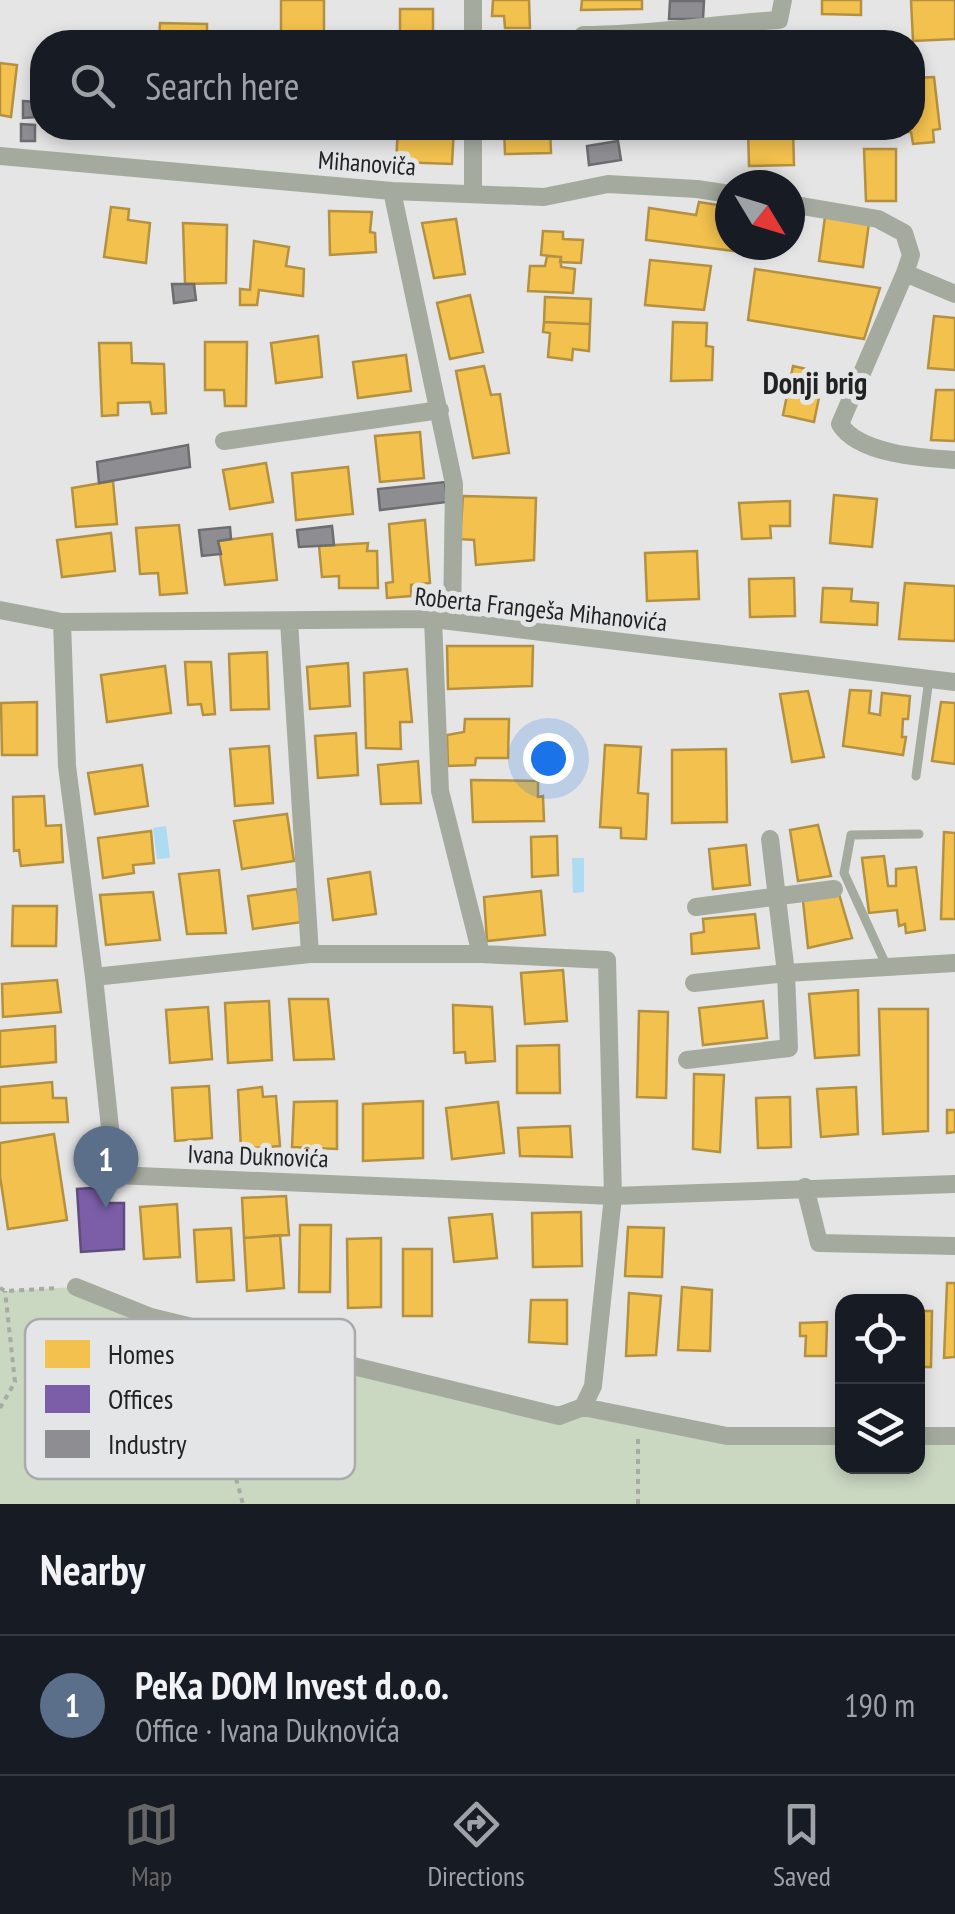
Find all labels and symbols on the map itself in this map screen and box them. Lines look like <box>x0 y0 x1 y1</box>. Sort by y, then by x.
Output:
street label: Mihanoviča <box>317 144 417 182</box>
north arrow <box>715 170 805 260</box>
district label: Donji brig <box>763 363 867 402</box>
street label: Roberta Frangeša Mihanovića <box>413 580 669 638</box>
your location <box>523 733 574 784</box>
pin: 1 <box>74 1126 138 1208</box>
street label: Ivana Duknovića <box>187 1138 329 1174</box>
legend <box>25 1319 355 1479</box>
text: Homes <box>108 1335 174 1372</box>
text: Offices <box>108 1380 173 1417</box>
text: Industry <box>108 1425 187 1462</box>

